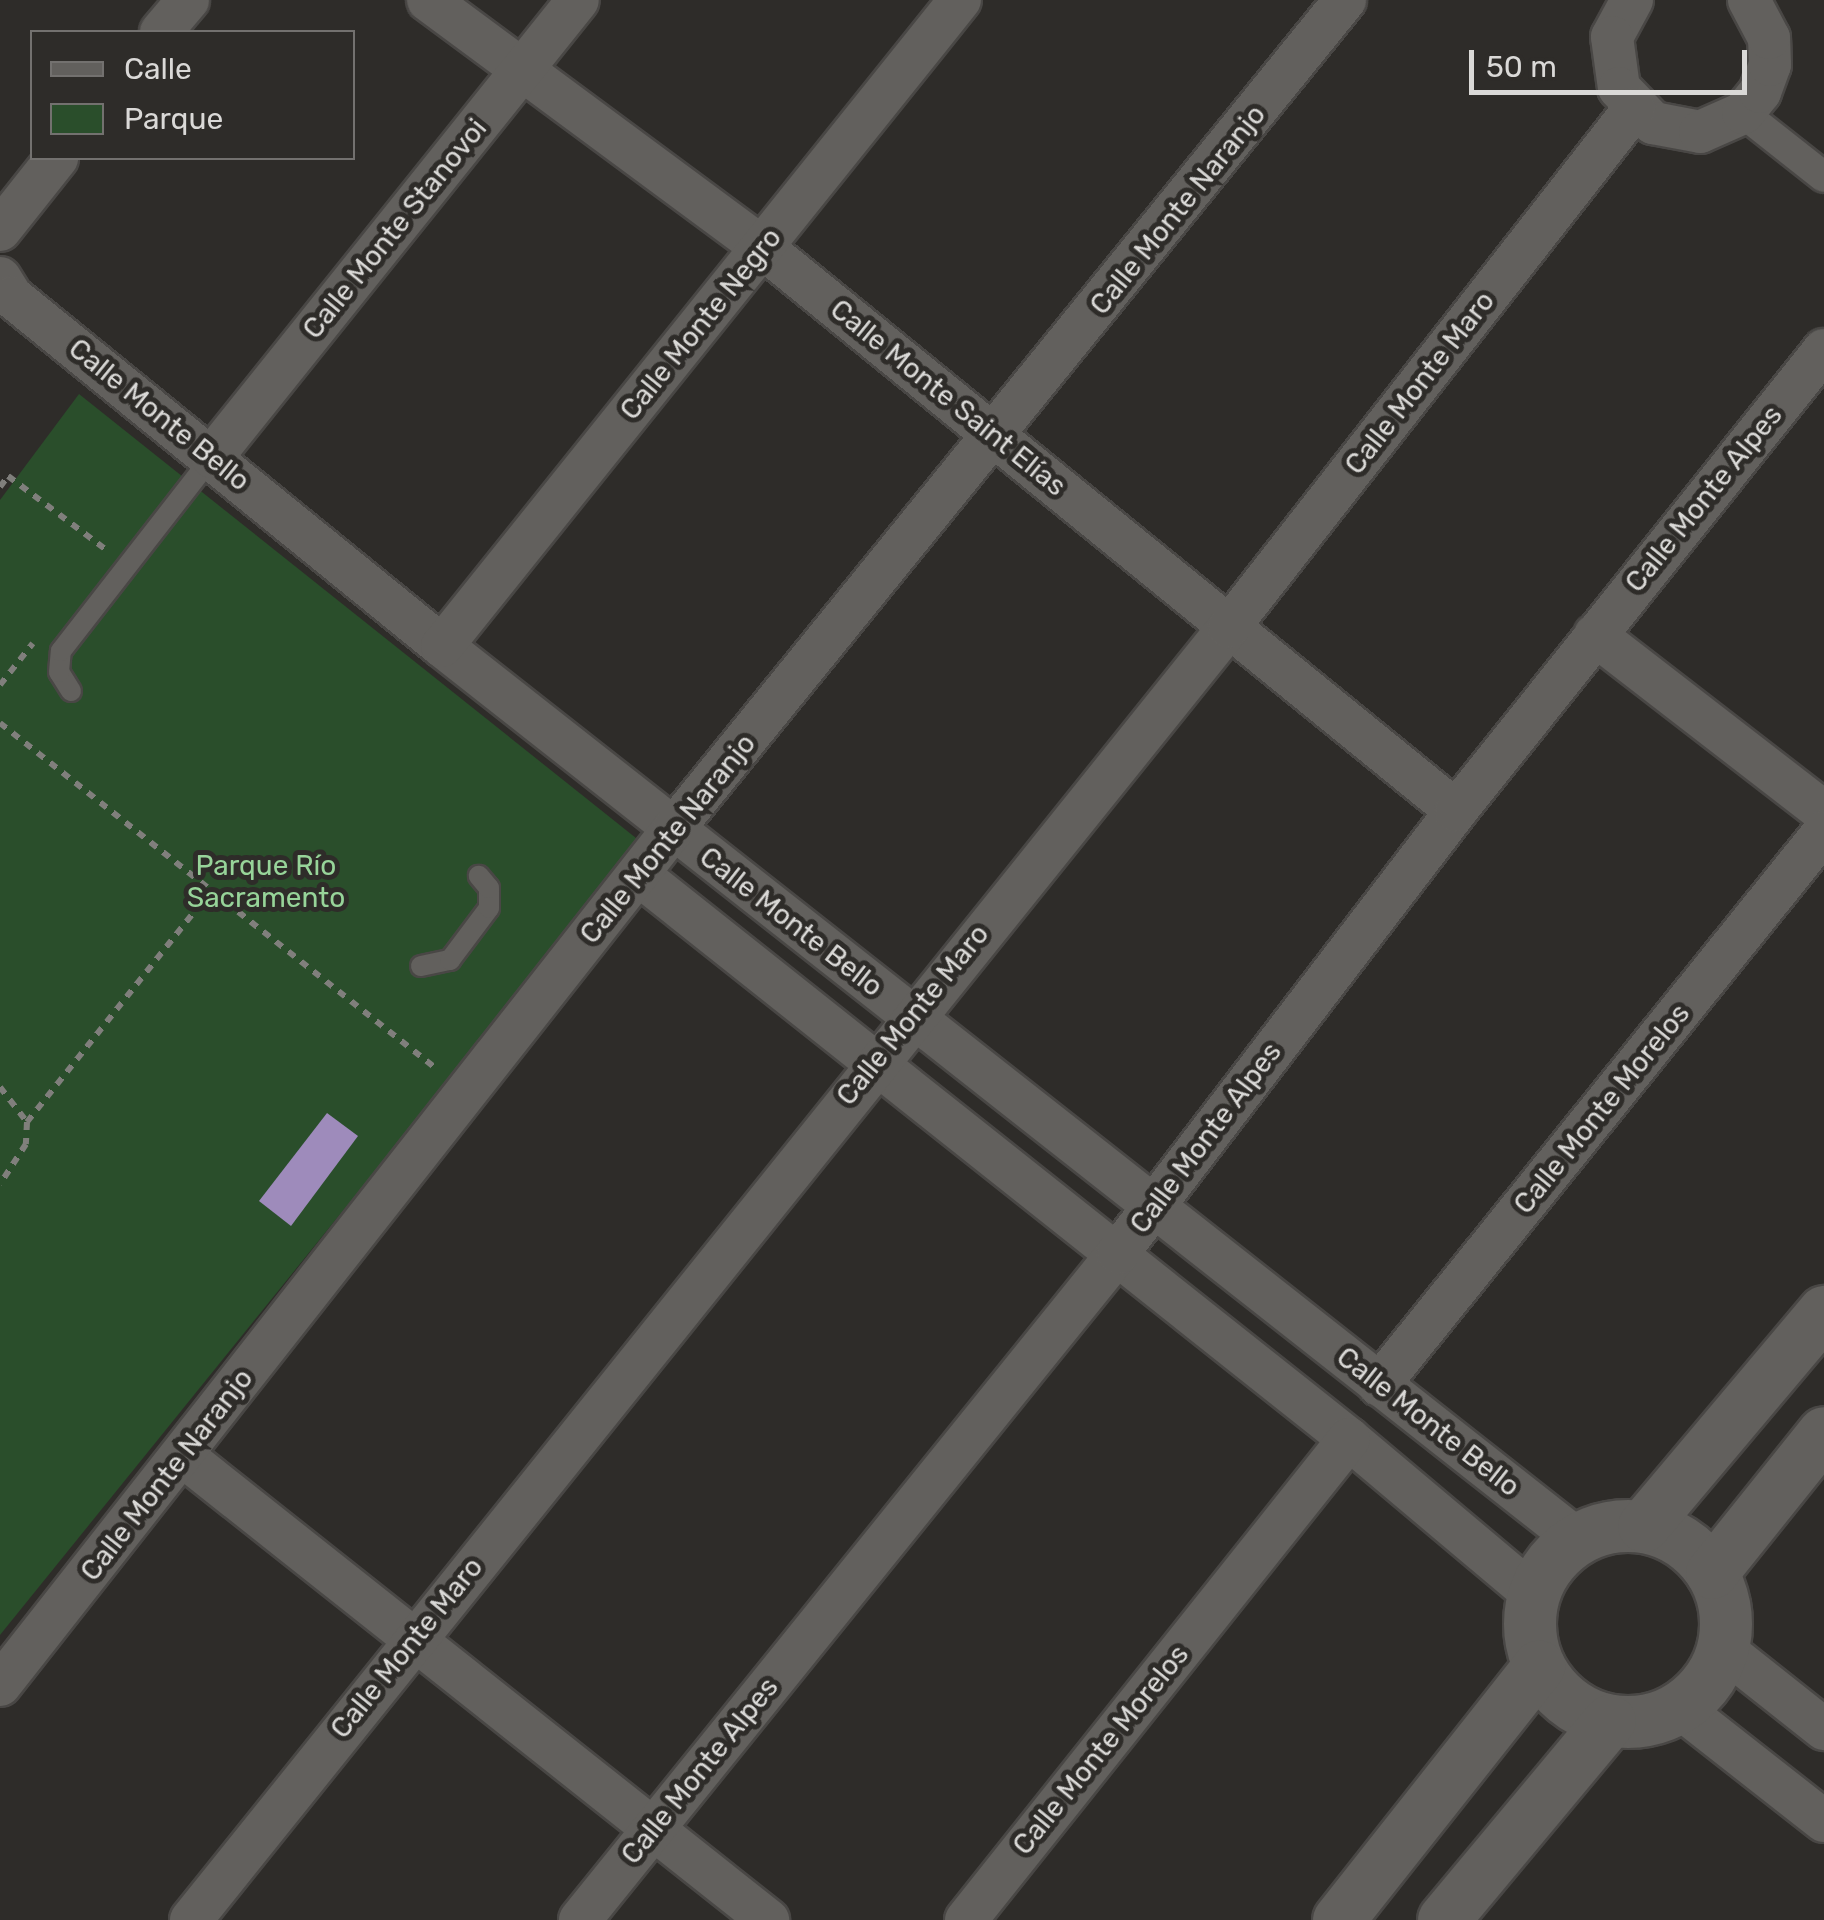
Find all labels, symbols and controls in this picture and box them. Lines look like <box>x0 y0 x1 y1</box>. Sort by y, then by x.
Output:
legend <box>30 30 355 160</box>
scale bar <box>1474 30 1752 92</box>
text: 50 m <box>1486 49 1557 85</box>
text: Calle <box>124 51 192 87</box>
street label: Calle Monte Naranjo <box>1083 98 1273 322</box>
text: Parque <box>124 101 223 137</box>
street label: Calle Monte Stanovoi <box>296 112 494 346</box>
street label: Calle Monte Negro <box>613 221 789 427</box>
street label: Calle Monte Maro <box>1338 285 1502 481</box>
street label: Calle Monte Saint Elías <box>823 293 1073 503</box>
street label: Calle Monte Bello <box>62 332 256 498</box>
street label: Calle Monte Alpes <box>1618 399 1790 599</box>
street label: Calle Monte Naranjo <box>573 727 763 951</box>
street label: Calle Monte Bello <box>693 840 889 1004</box>
park label: Parque Río Sacramento <box>187 849 345 915</box>
street label: Calle Monte Maro <box>830 918 996 1112</box>
street label: Calle Monte Morelos <box>1507 997 1697 1221</box>
street label: Calle Monte Alpes <box>1123 1036 1289 1240</box>
street label: Calle Monte Bello <box>1330 1340 1526 1504</box>
street label: Calle Monte Naranjo <box>74 1362 260 1588</box>
street label: Calle Monte Maro <box>324 1551 490 1745</box>
street label: Calle Monte Morelos <box>1006 1638 1196 1862</box>
street label: Calle Monte Alpes <box>614 1671 786 1871</box>

